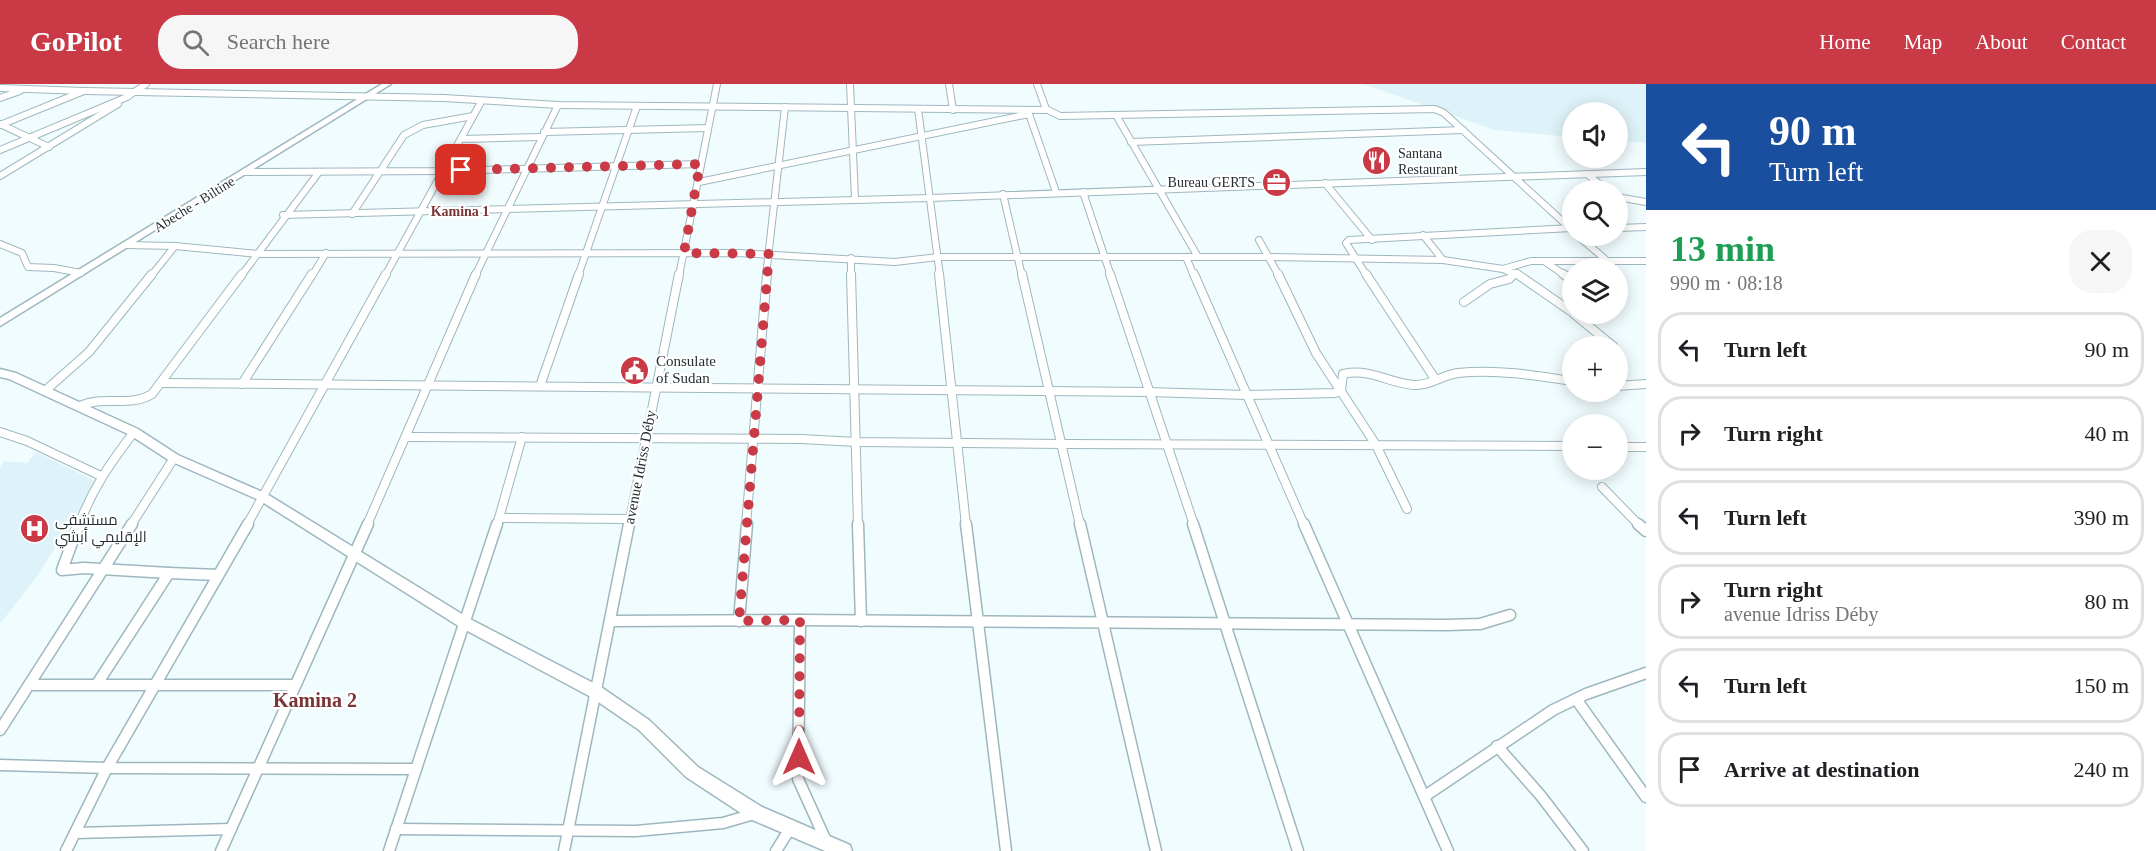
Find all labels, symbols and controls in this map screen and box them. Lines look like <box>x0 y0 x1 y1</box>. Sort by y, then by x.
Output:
search box <box>158 15 578 69</box>
text: GoPilot <box>30 26 122 57</box>
icon: search <box>179 26 212 59</box>
text: Search here <box>227 29 330 54</box>
text: Home <box>1819 30 1871 54</box>
text: Map <box>1904 30 1942 54</box>
text: About <box>1975 30 2028 54</box>
text: Contact <box>2061 30 2126 54</box>
map controls <box>1562 102 1628 480</box>
button: sound <box>1562 102 1628 168</box>
icon: left <box>1670 108 1748 186</box>
text: 90 m <box>1769 108 1857 154</box>
pin <box>435 144 486 195</box>
restaurant icon: Santana Restaurant <box>1361 145 1393 177</box>
place label: Santana Restaurant <box>1398 146 1458 177</box>
icon: arrive <box>444 153 477 186</box>
text: Turn left <box>1769 157 1863 187</box>
office icon: Bureau GERTS <box>1260 166 1292 198</box>
street label: Abeche - Biltine <box>151 174 237 235</box>
place label: Bureau GERTS <box>1168 175 1255 190</box>
button: search <box>1562 180 1628 246</box>
district label: Kamina 1 <box>431 204 489 219</box>
text: 13 min <box>1670 229 1775 269</box>
button: close <box>2069 230 2132 293</box>
button: layers <box>1562 258 1628 324</box>
text: 990 m · 08:18 <box>1670 272 1783 294</box>
icon: left <box>1673 333 1706 366</box>
button: + <box>1562 336 1628 402</box>
text: Turn left <box>1724 337 1807 362</box>
text: 90 m <box>2084 337 2129 362</box>
place label: Consulate of Sudan <box>656 353 716 386</box>
public building icon: Consulate of Sudan <box>619 354 651 386</box>
street label: avenue Idriss Déby <box>621 408 659 525</box>
button: − <box>1562 414 1628 480</box>
icon: right <box>1673 417 1706 450</box>
text: Turn right <box>1724 421 1823 446</box>
text: 40 m <box>2084 421 2129 446</box>
icon: left <box>1673 501 1706 534</box>
text: Turn left <box>1724 505 1807 530</box>
text: 390 m <box>2073 505 2129 530</box>
place label: مستشفى الإقليمي أبشي <box>55 512 147 549</box>
hospital icon: مستشفى الإقليمي أبشي <box>18 513 50 545</box>
text: Turn right <box>1724 577 1823 602</box>
icon: right <box>1673 585 1706 618</box>
text: 80 m <box>2084 589 2129 614</box>
text: avenue Idriss Déby <box>1724 603 1878 625</box>
icon: left <box>1673 669 1706 702</box>
text: Turn left <box>1724 673 1807 698</box>
text: 150 m <box>2073 673 2129 698</box>
district label: Kamina 2 <box>273 689 357 711</box>
position arrow <box>767 725 831 789</box>
icon: arrive <box>1673 753 1706 786</box>
text: Arrive at destination <box>1724 757 1920 782</box>
text: 240 m <box>2073 757 2129 782</box>

